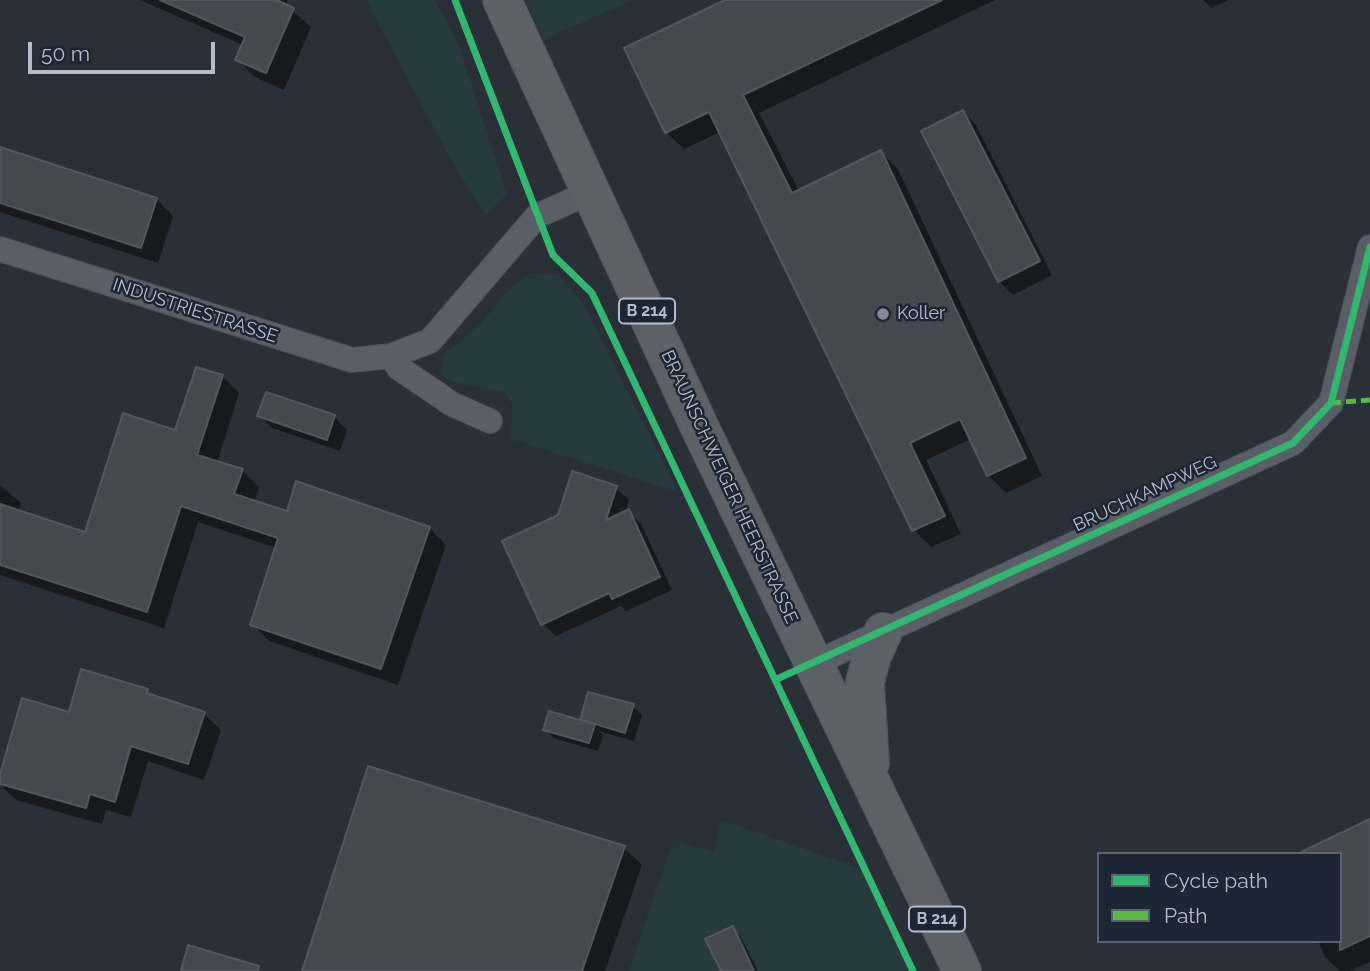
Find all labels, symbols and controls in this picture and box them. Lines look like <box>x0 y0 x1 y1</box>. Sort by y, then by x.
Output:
scale bar <box>32 28 219 72</box>
text: 50 m <box>41 41 90 66</box>
street label: INDUSTRIESTRASSE <box>110 274 280 348</box>
road number: B 214 <box>619 298 675 324</box>
place label: Koller <box>897 303 945 325</box>
marker: Koller <box>875 306 891 322</box>
street label: BRAUNSCHWEIGER HEERSTRASSE <box>656 347 802 627</box>
street label: BRUCHKAMPWEG <box>1070 451 1220 537</box>
legend <box>1097 852 1342 943</box>
text: Cycle path <box>1164 868 1268 893</box>
text: Path <box>1164 903 1208 928</box>
road number: B 214 <box>909 906 965 931</box>

